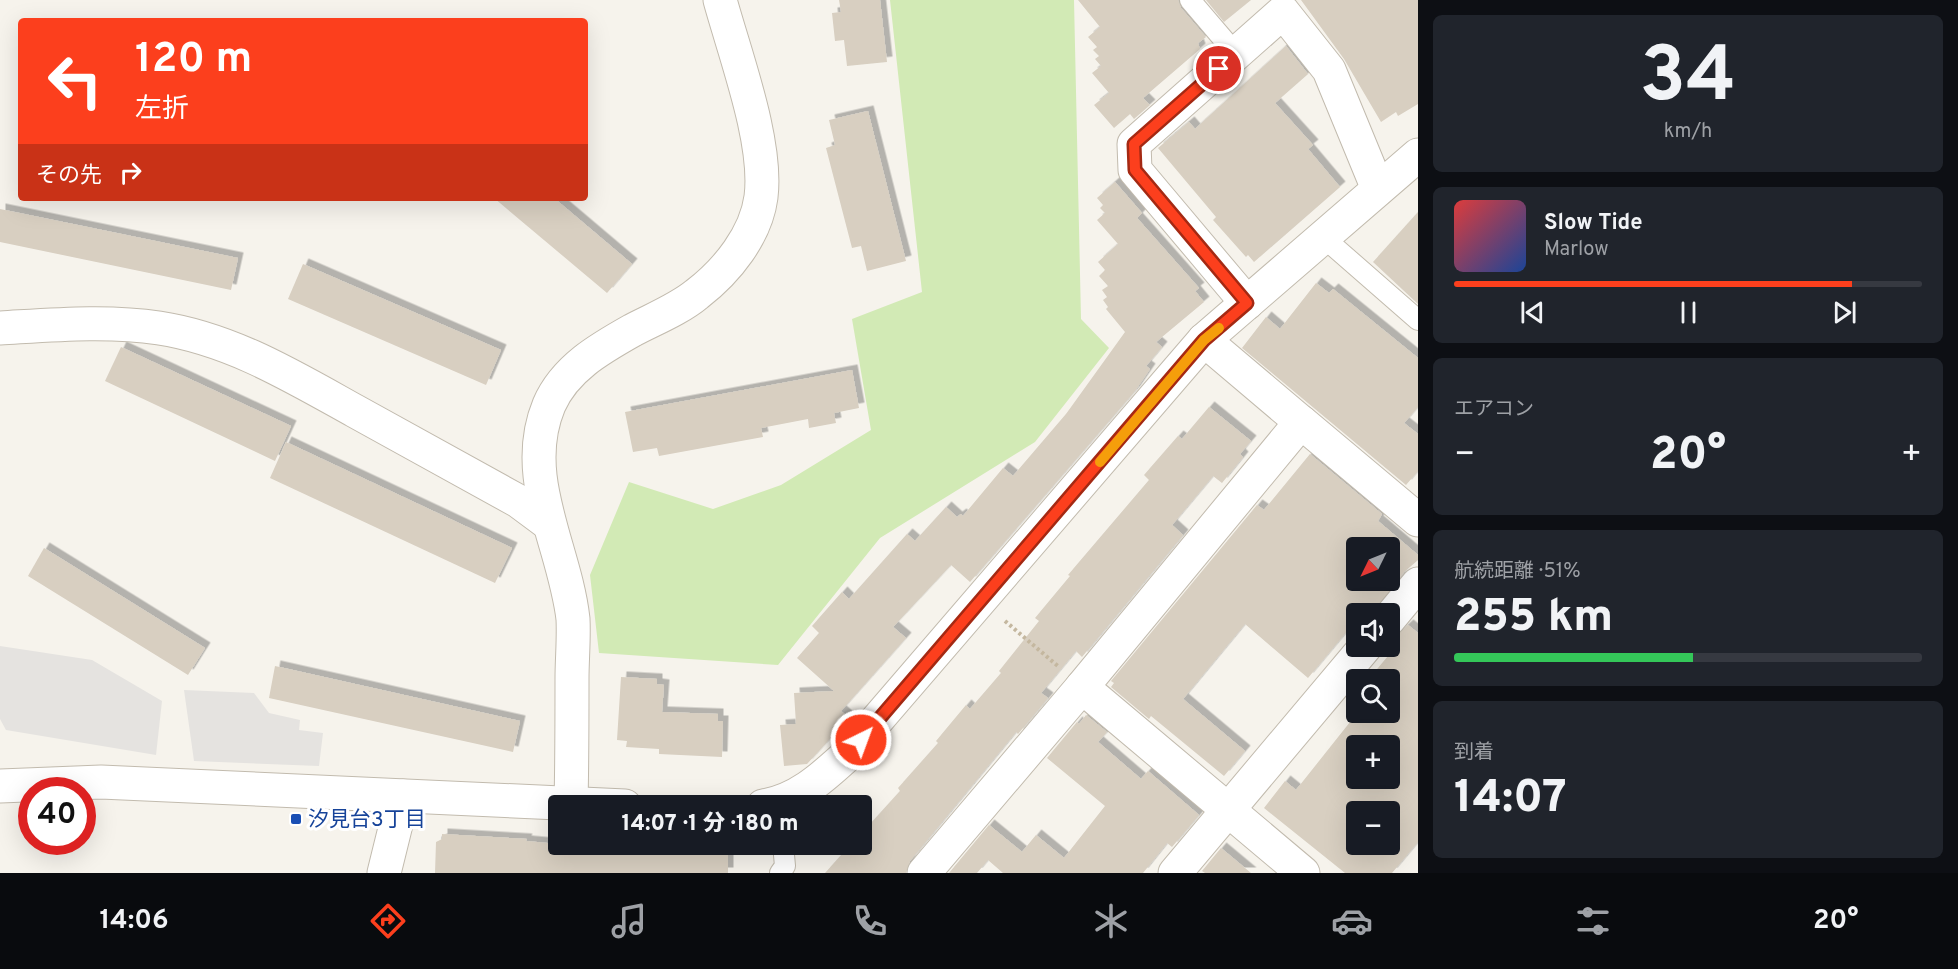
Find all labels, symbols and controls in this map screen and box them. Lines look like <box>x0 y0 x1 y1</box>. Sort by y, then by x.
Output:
text: 34 <box>1640 30 1736 129</box>
text: 120 m <box>135 34 252 87</box>
icon: left <box>36 42 114 120</box>
pin <box>1193 43 1244 94</box>
icon: arrive <box>1202 52 1235 85</box>
text: 左折 <box>135 93 189 127</box>
text: km/h <box>1664 119 1712 145</box>
icon: right <box>114 156 147 189</box>
text: その先 <box>36 163 102 190</box>
text: Slow Tide <box>1544 210 1643 237</box>
text: Marlow <box>1544 237 1608 263</box>
icon: previous <box>1516 296 1549 329</box>
icon: pause <box>1672 296 1705 329</box>
icon: next <box>1828 296 1861 329</box>
text: エアコン <box>1454 397 1534 423</box>
text: 20° <box>1650 428 1726 485</box>
text: − <box>1454 435 1475 477</box>
text: + <box>1901 435 1922 477</box>
north arrow <box>1346 537 1400 591</box>
map controls <box>1346 537 1400 855</box>
text: 航続距離 · 51% <box>1454 559 1581 585</box>
text: 255 km <box>1454 590 1613 647</box>
button: sound <box>1346 603 1400 657</box>
button: search <box>1346 669 1400 723</box>
position arrow <box>829 708 893 772</box>
button: + <box>1346 735 1400 789</box>
text: 到着 <box>1454 740 1494 766</box>
text: 14:07 <box>1454 771 1567 828</box>
speed limit sign: 40 <box>18 777 96 855</box>
button: − <box>1346 801 1400 855</box>
place label: 汐見台3丁目 <box>308 807 426 834</box>
text: 14:07 · 1 分 · 180 m <box>622 811 798 838</box>
marker: 汐見台3丁目 <box>289 812 303 826</box>
icon: directions <box>367 900 409 942</box>
icon: music <box>608 900 650 942</box>
icon: phone <box>849 900 891 942</box>
icon: climate <box>1090 900 1132 942</box>
icon: car <box>1331 900 1373 942</box>
icon: filters <box>1572 900 1614 942</box>
text: 14:06 <box>99 904 169 938</box>
text: 20° <box>1813 904 1859 938</box>

